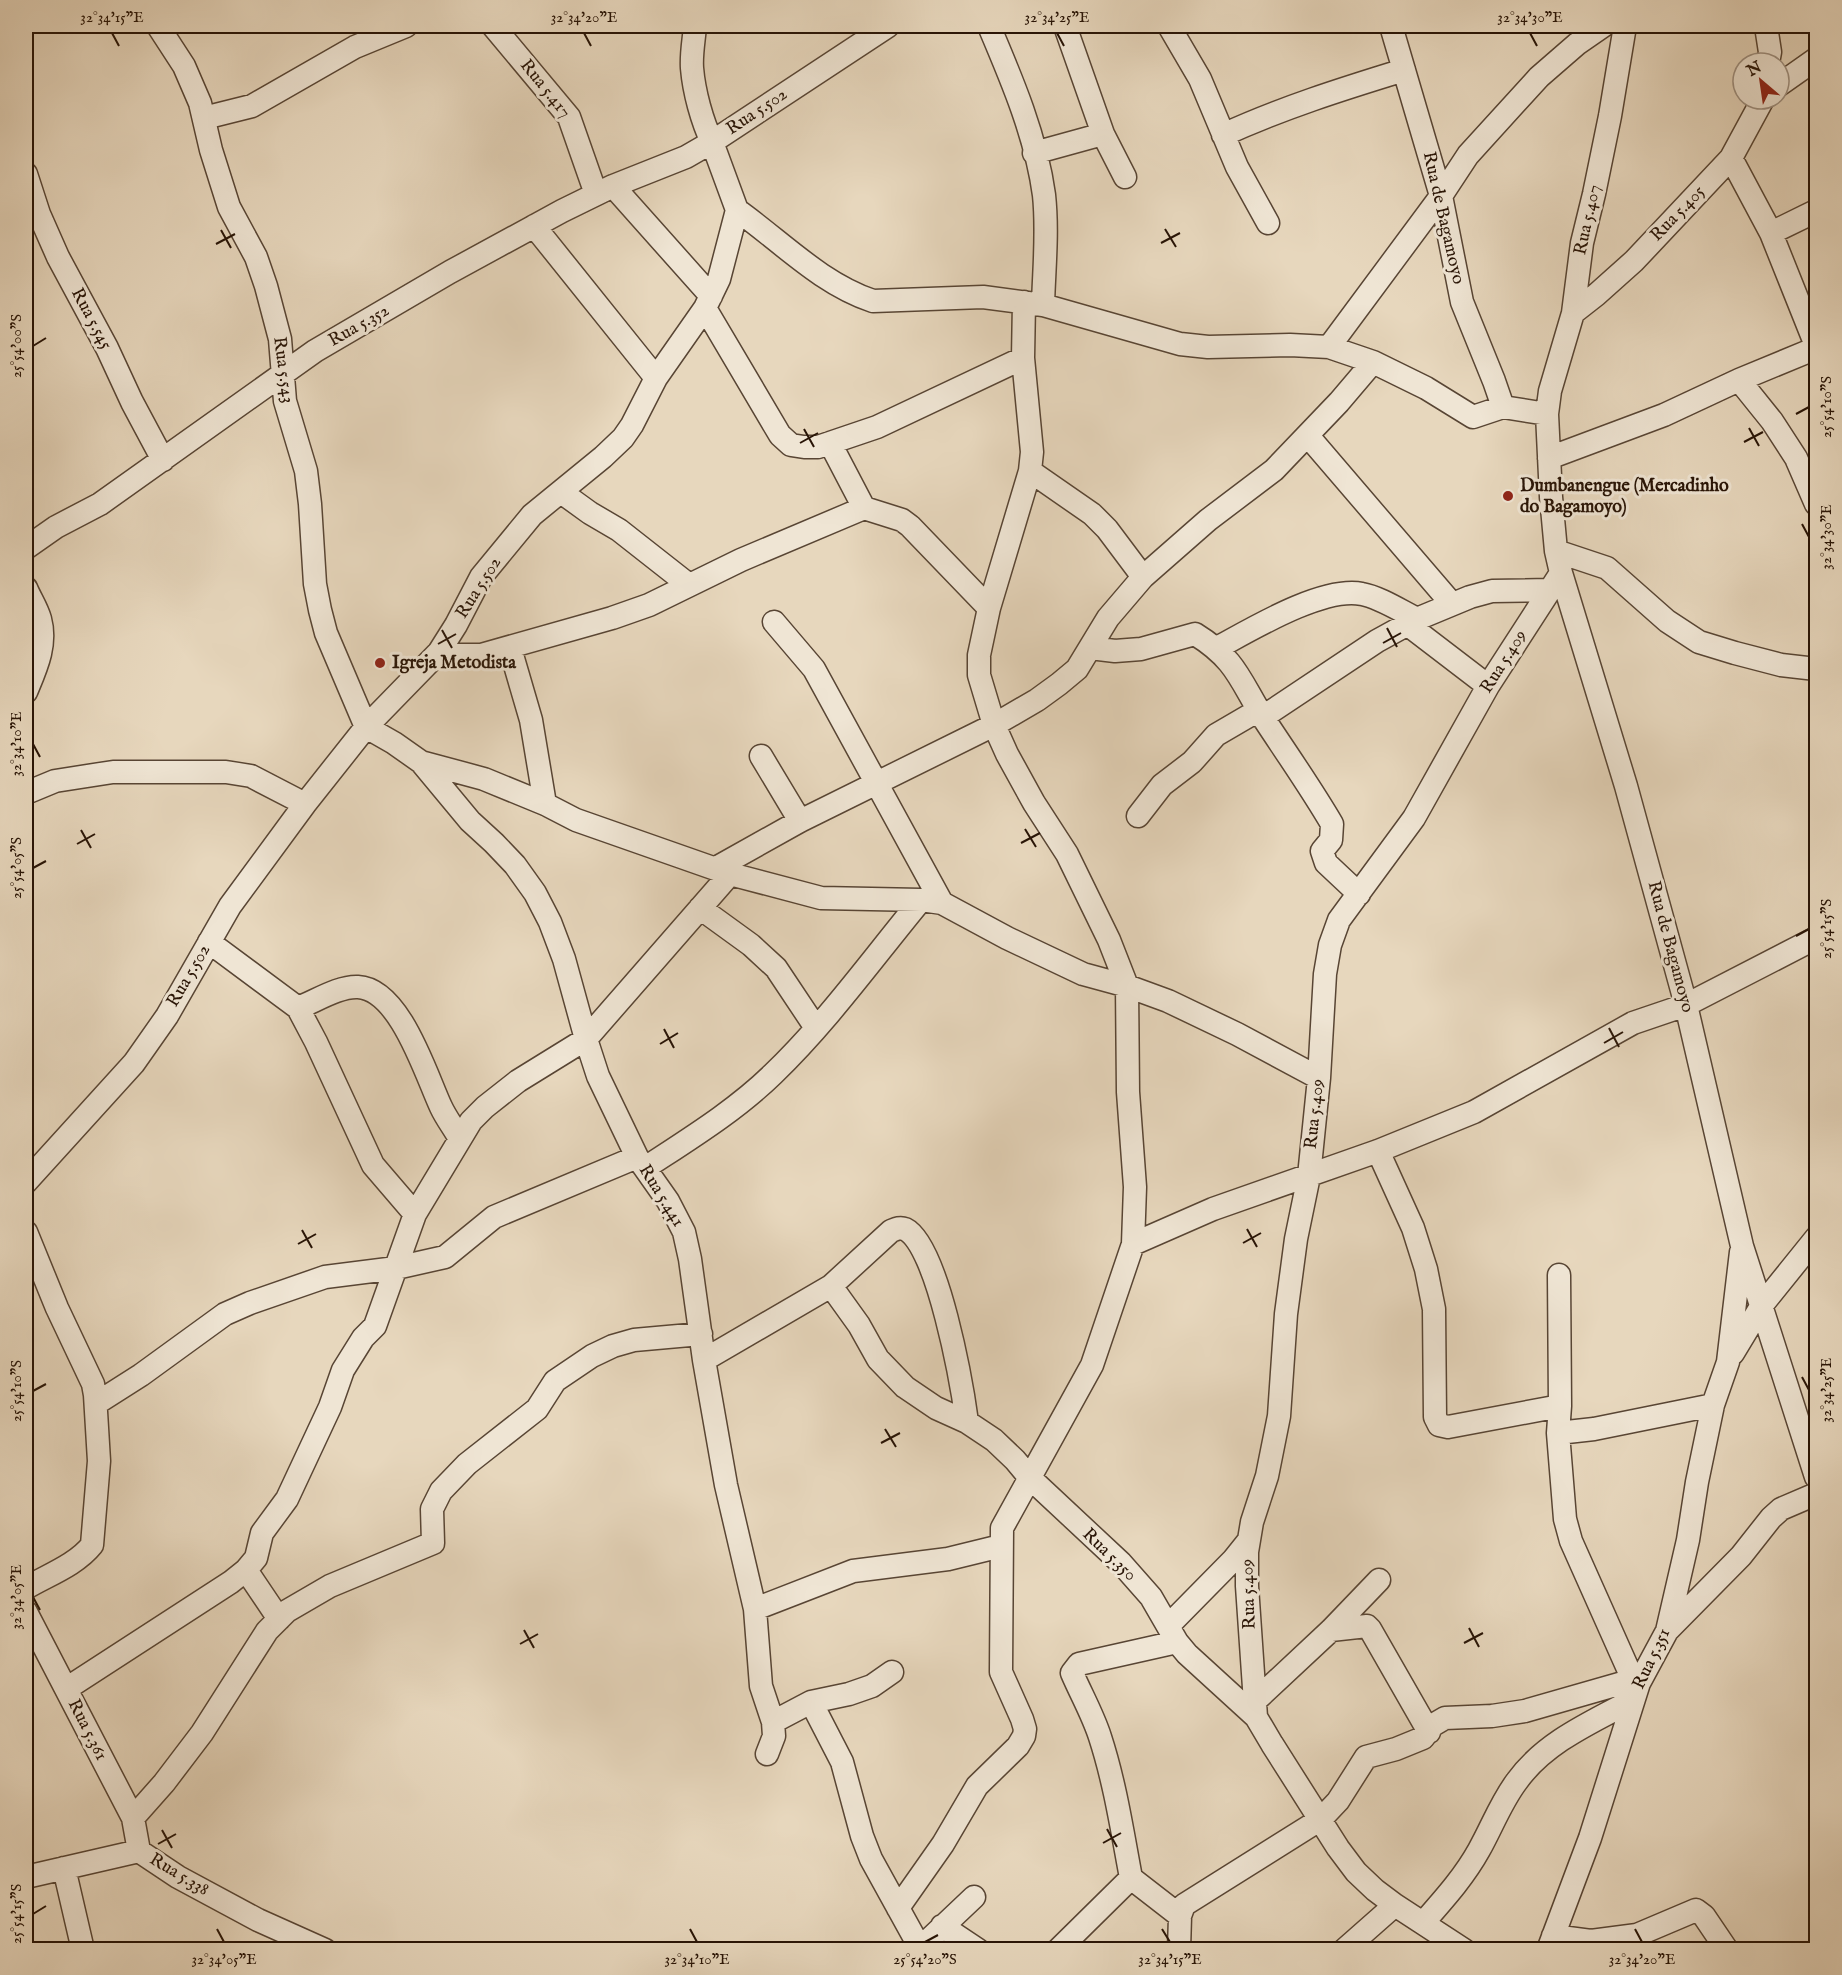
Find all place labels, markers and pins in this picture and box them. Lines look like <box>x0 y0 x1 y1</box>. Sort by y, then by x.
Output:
place label: Dumbanengue (Mercadinho do Bagamoyo) <box>1520 475 1729 519</box>
marker: Dumbanengue (Mercadinho do Bagamoyo) <box>1501 489 1515 503</box>
place label: Igreja Metodista <box>392 652 517 675</box>
marker: Igreja Metodista <box>373 656 387 670</box>

